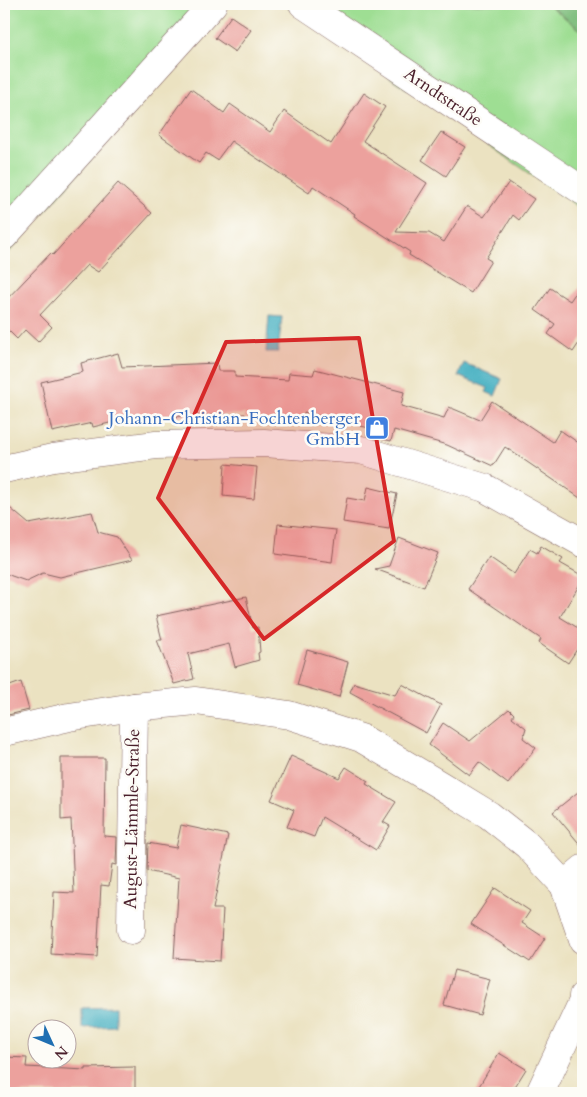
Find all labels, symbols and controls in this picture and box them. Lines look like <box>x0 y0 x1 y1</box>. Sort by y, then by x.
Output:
street label: Arndtstraße <box>399 62 487 132</box>
place label: Johann-Christian-Fochtenberger GmbH <box>106 406 360 452</box>
shop icon: Johann-Christian-Fochtenberger GmbH <box>364 415 390 441</box>
street label: August-Lämmle-Straße <box>118 729 146 909</box>
north arrow <box>28 1020 78 1070</box>
text: N <box>50 1042 72 1064</box>

